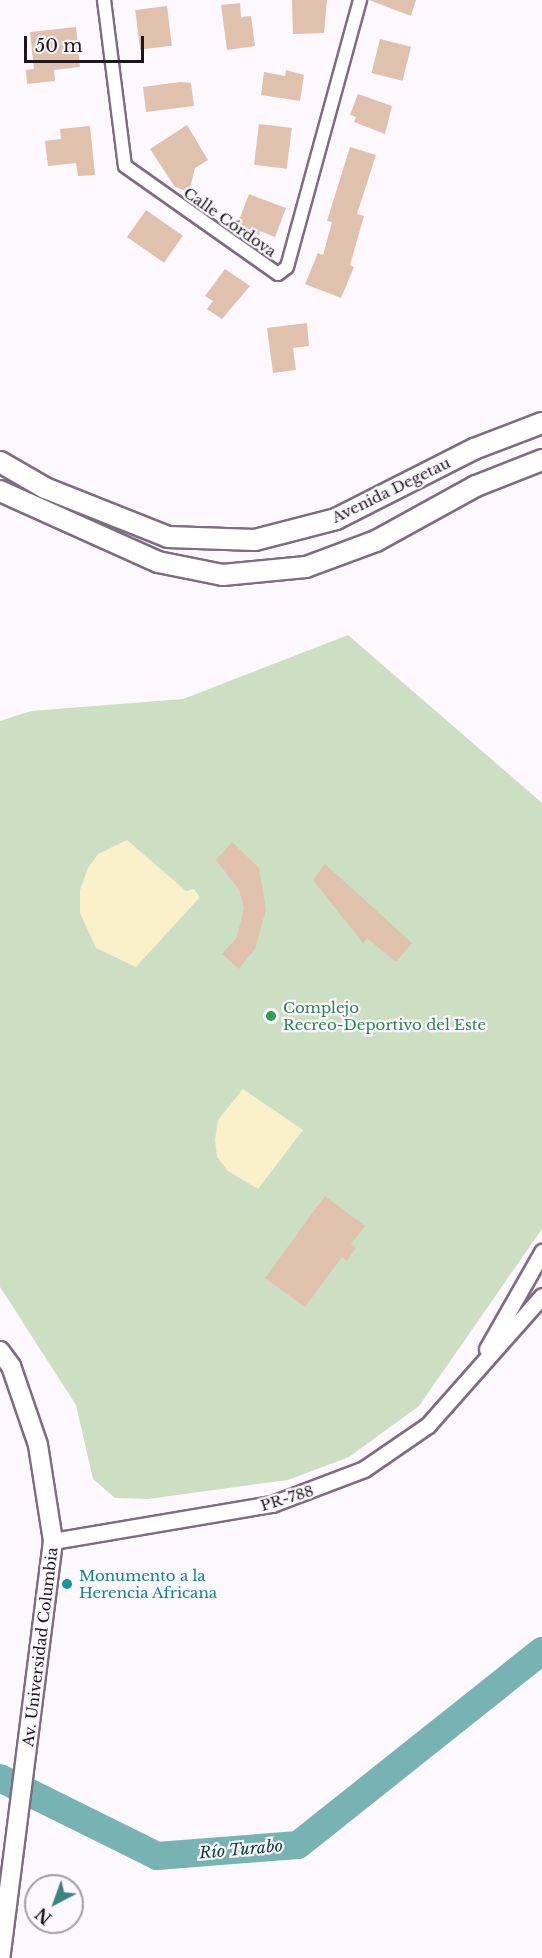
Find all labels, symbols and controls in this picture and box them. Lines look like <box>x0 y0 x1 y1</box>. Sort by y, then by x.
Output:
scale bar <box>27 24 147 62</box>
text: 50 m <box>35 35 83 57</box>
street label: Calle Córdova <box>180 183 280 261</box>
street label: Avenida Degetau <box>329 453 453 527</box>
place label: Complejo Recreo-Deportivo del Este <box>283 998 486 1033</box>
marker: Complejo Recreo-Deportivo del Este <box>264 1009 278 1023</box>
street label: PR-788 <box>258 1481 316 1515</box>
street label: Av. Universidad Columbia <box>19 1546 61 1748</box>
place label: Monumento a la Herencia Africana <box>79 1566 218 1601</box>
marker: Monumento a la Herencia Africana <box>60 1577 74 1591</box>
water label: Río Turabo <box>198 1836 284 1862</box>
north arrow <box>24 1874 84 1934</box>
text: N <box>31 1904 56 1929</box>

